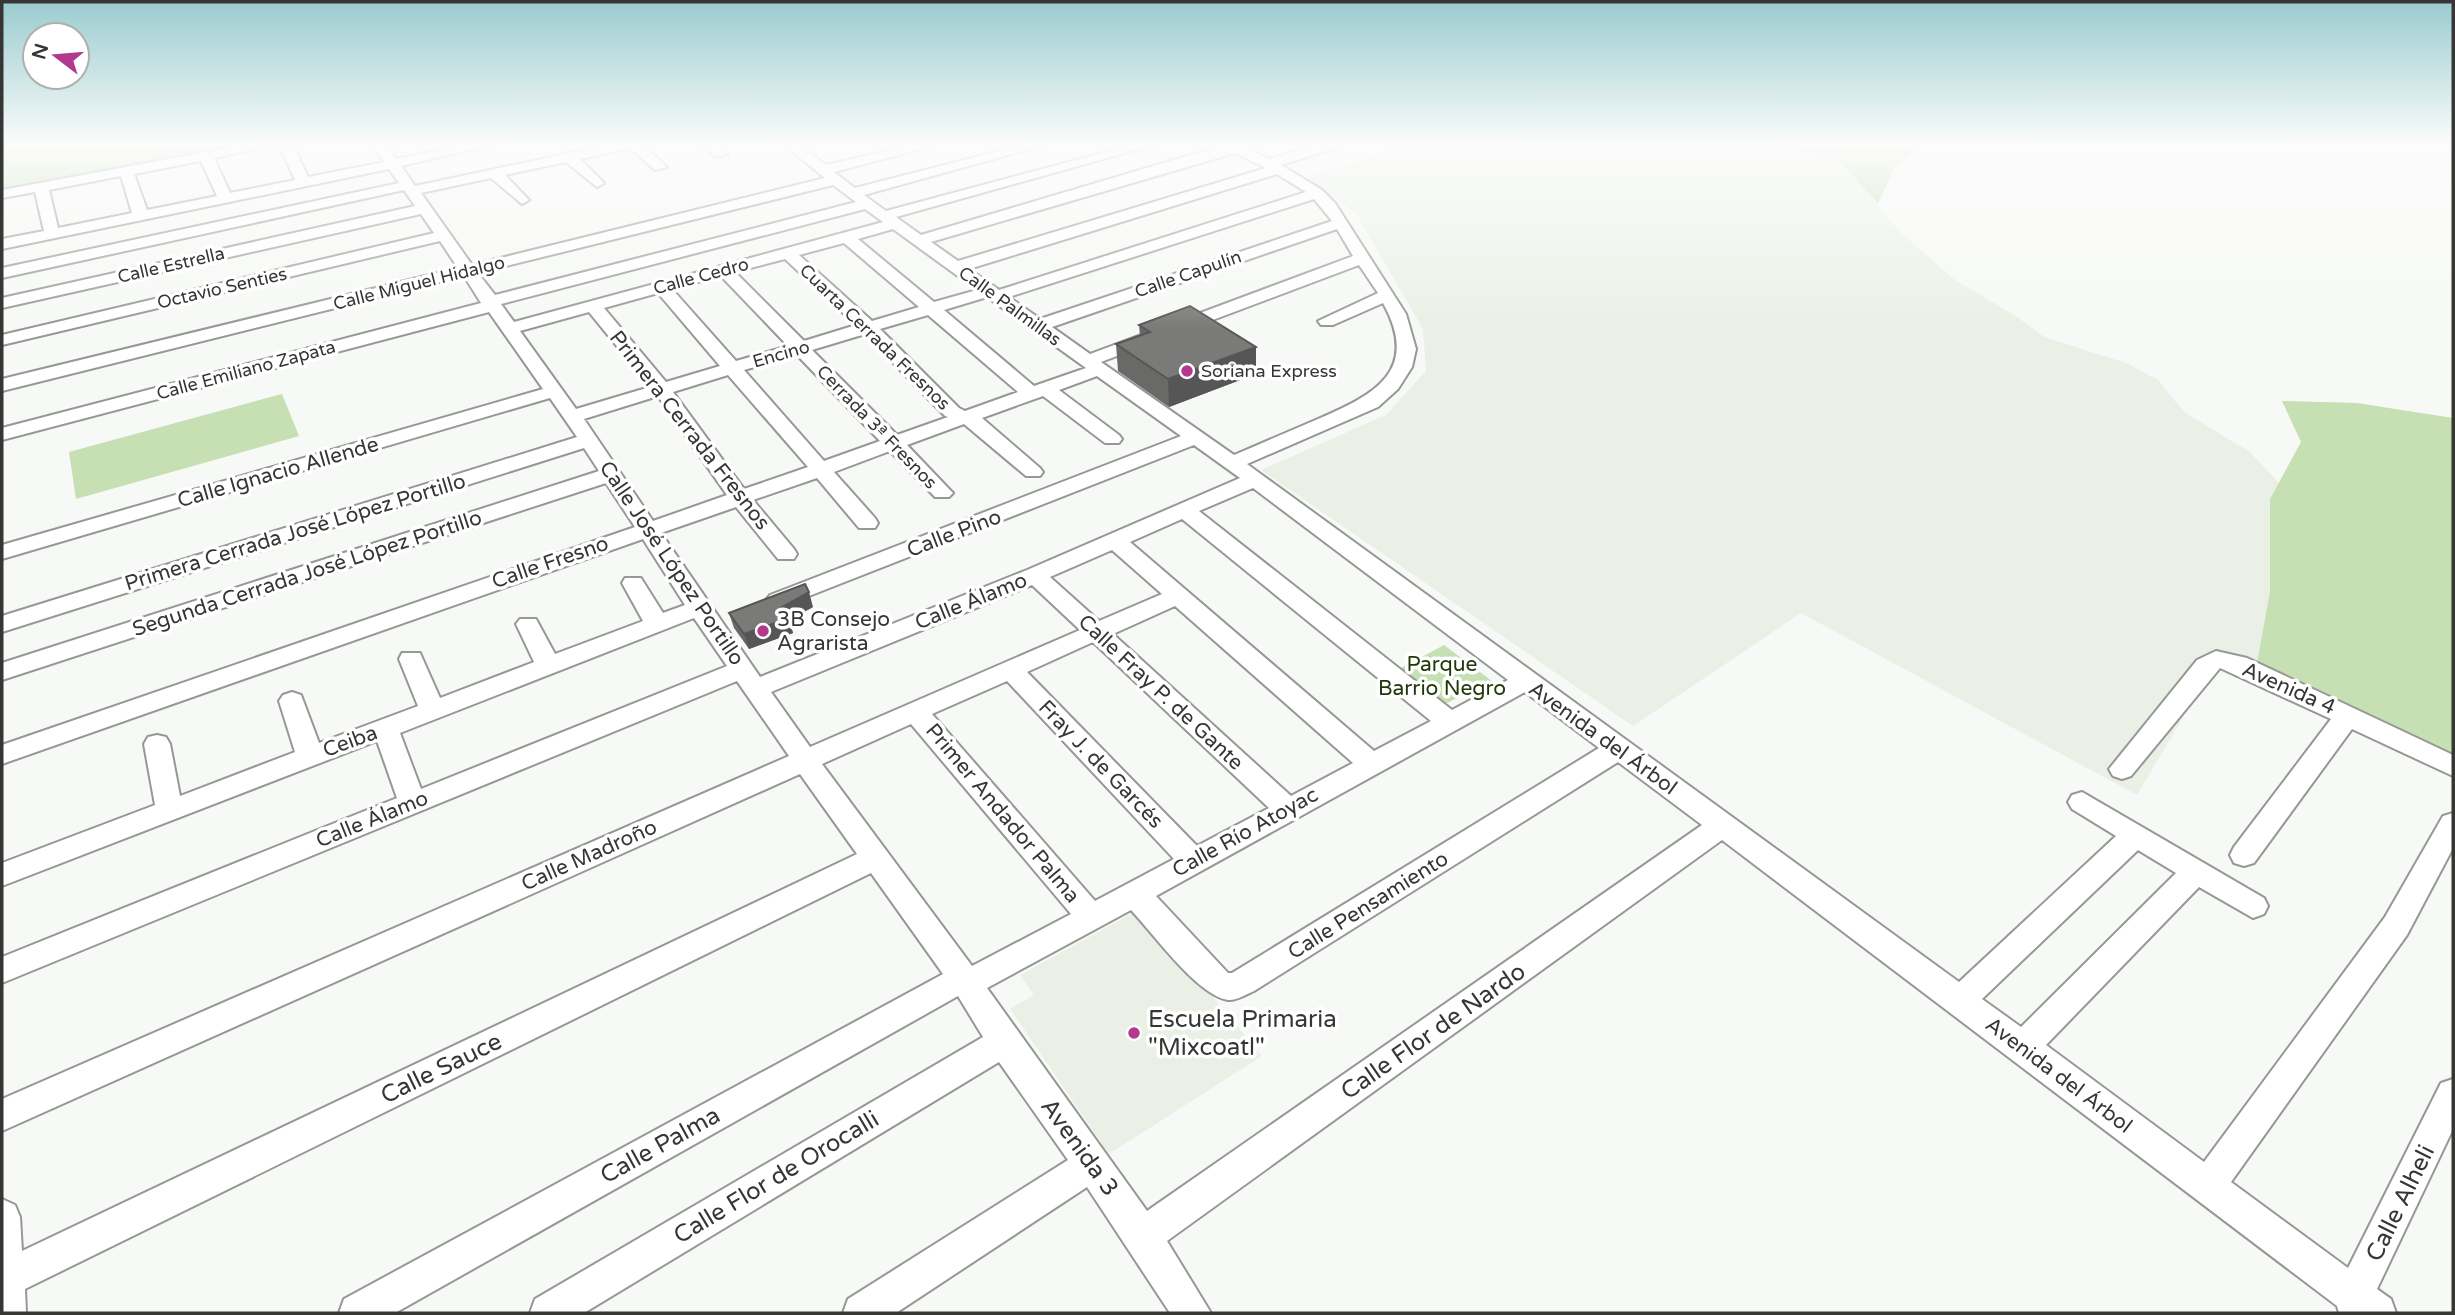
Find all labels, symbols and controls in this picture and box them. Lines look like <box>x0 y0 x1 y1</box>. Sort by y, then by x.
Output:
north arrow <box>21 21 91 91</box>
text: N <box>28 41 53 62</box>
street label: Calle Estrella <box>115 242 227 288</box>
street label: Calle Capulín <box>1132 245 1244 303</box>
street label: Calle Miguel Hidalgo <box>331 251 507 315</box>
street label: Calle Cedro <box>651 253 751 299</box>
street label: Cuarta Cerrada Fresnos <box>795 259 955 415</box>
street label: Calle Palmillas <box>954 261 1066 351</box>
street label: Octavio Senties <box>155 262 289 314</box>
street label: Primera Cerrada Fresnos <box>604 326 775 535</box>
street label: Encino <box>750 335 812 373</box>
street label: Calle Emiliano Zapata <box>154 336 338 404</box>
place label: Soriana Express <box>1201 360 1337 382</box>
street label: Cerrada 3ª Fresnos <box>812 361 942 493</box>
marker: Soriana Express <box>1179 363 1195 379</box>
street label: Calle Ignacio Allende <box>175 432 382 513</box>
street label: Calle José López Portillo <box>594 456 749 670</box>
street label: Primera Cerrada José López Portillo <box>122 469 469 596</box>
street label: Calle Pino <box>904 504 1005 563</box>
street label: Segunda Cerrada José López Portillo <box>129 505 485 642</box>
street label: Calle Fresno <box>489 531 612 594</box>
street label: Calle Álamo <box>911 568 1031 635</box>
place label: 3B Consejo Agrarista <box>777 607 890 656</box>
street label: Calle Fray P. de Gante <box>1073 609 1249 776</box>
marker: 3B Consejo Agrarista <box>755 623 771 639</box>
park label: Parque Barrio Negro <box>1378 652 1506 701</box>
street label: Avenida 4 <box>2238 657 2339 720</box>
street label: Avenida del Árbol <box>1524 676 1682 801</box>
street label: Fray J. de Garcés <box>1033 695 1168 834</box>
street label: Primer Andador Palma <box>920 719 1085 908</box>
street label: Ceiba <box>319 720 381 763</box>
street label: Calle Río Atoyac <box>1168 782 1322 883</box>
street label: Calle Álamo <box>312 786 432 853</box>
street label: Calle Madroño <box>518 814 661 896</box>
street label: Calle Pensamiento <box>1284 846 1453 965</box>
street label: Calle Flor de Nardo <box>1335 957 1531 1106</box>
place label: Escuela Primaria "Mixcoatl" <box>1148 1005 1337 1062</box>
street label: Avenida del Árbol <box>1981 1012 2137 1139</box>
marker: Escuela Primaria "Mixcoatl" <box>1126 1025 1142 1041</box>
street label: Calle Sauce <box>376 1027 506 1110</box>
street label: Avenida 3 <box>1034 1093 1125 1202</box>
street label: Calle Palma <box>595 1101 725 1190</box>
street label: Calle Flor de Orocalli <box>668 1105 884 1250</box>
street label: Calle Alheli <box>2360 1140 2441 1266</box>

